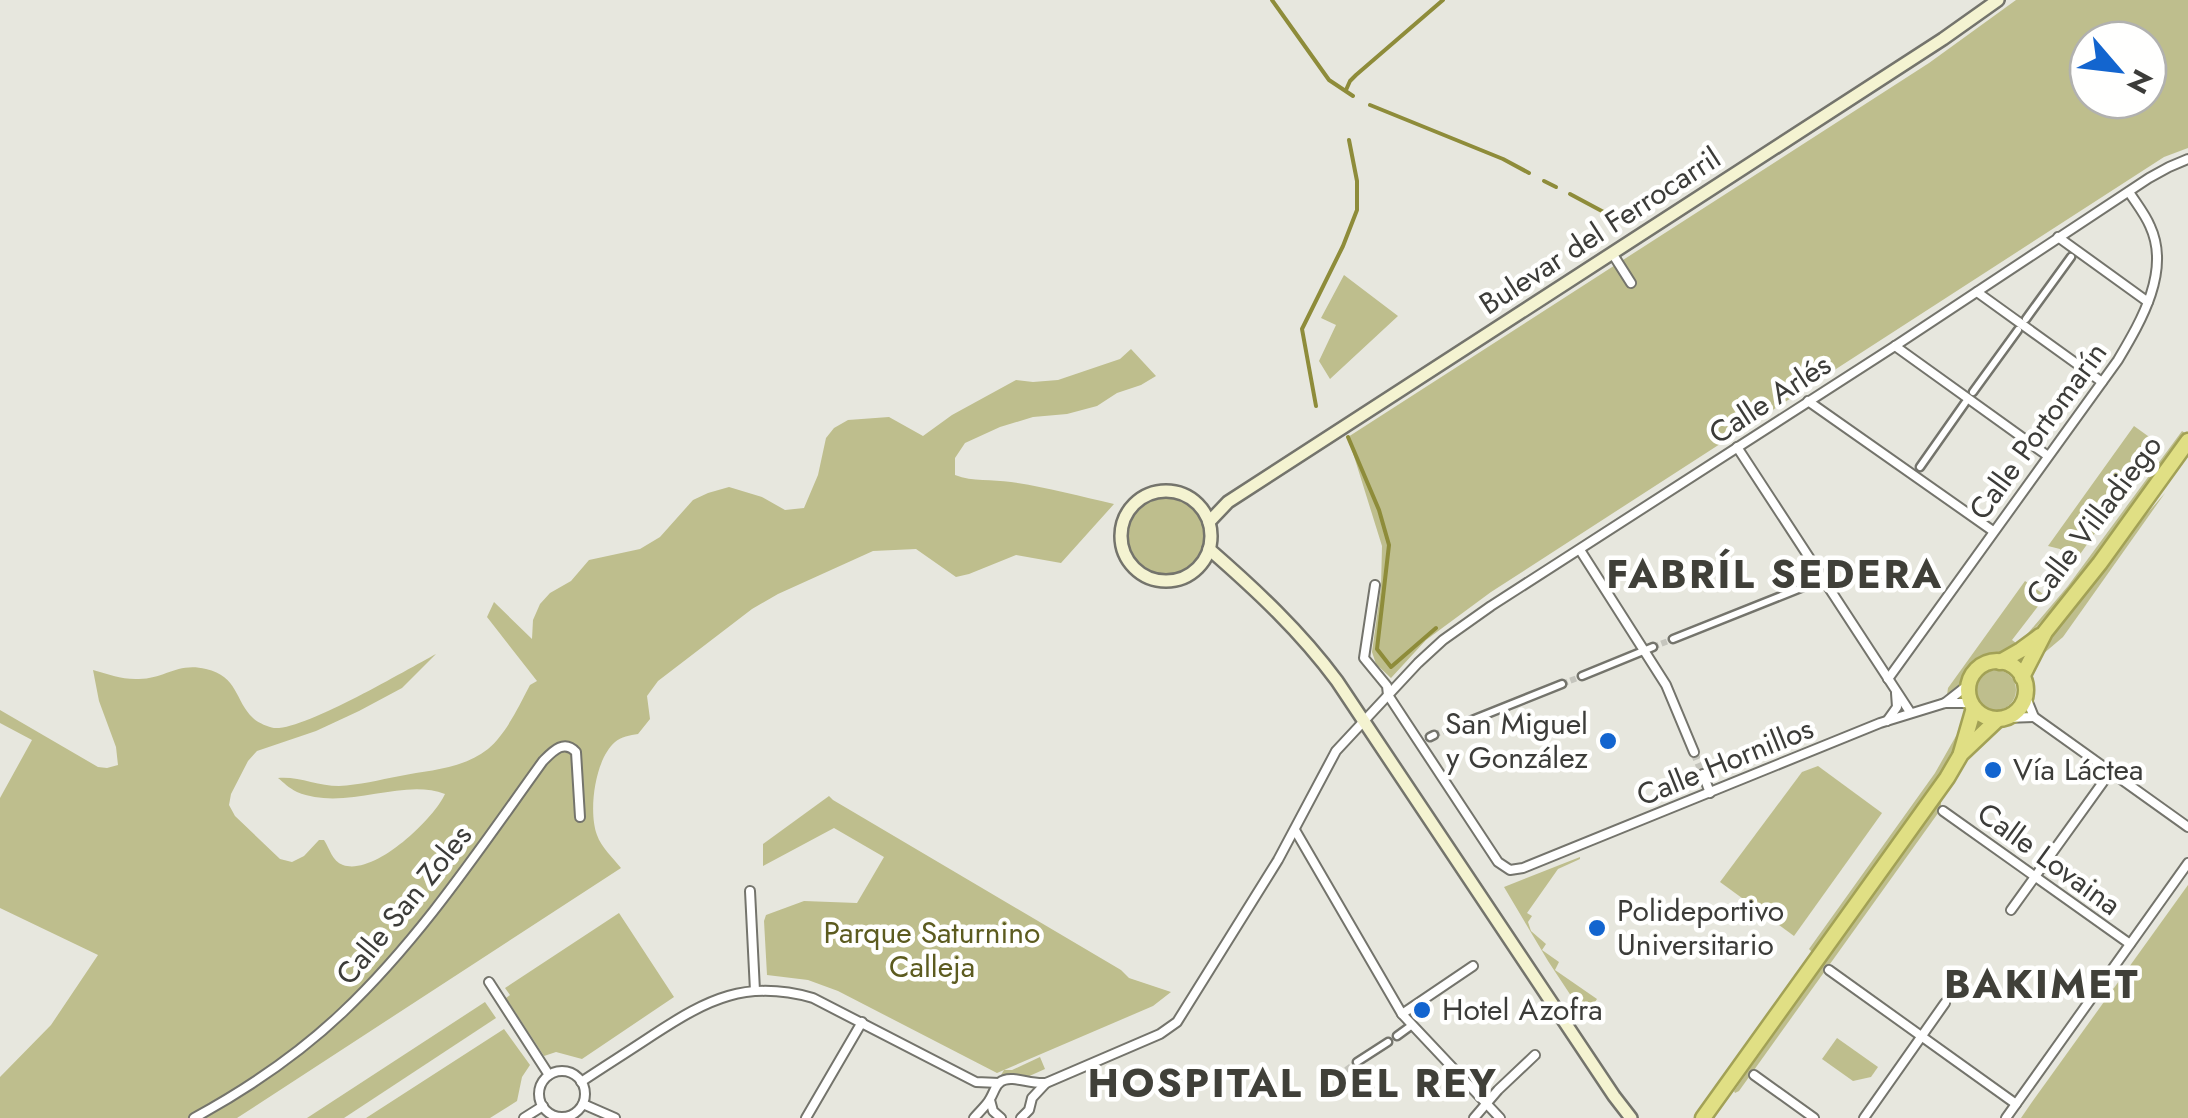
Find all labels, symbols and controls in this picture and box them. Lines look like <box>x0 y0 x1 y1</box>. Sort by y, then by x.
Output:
north arrow <box>2068 20 2168 120</box>
text: N <box>2116 62 2163 101</box>
street label: Bulevar del Ferrocarril <box>1471 136 1729 325</box>
street label: Calle Portomarín <box>1958 333 2117 529</box>
street label: Calle Arlés <box>1700 343 1839 454</box>
street label: Calle Villadiego <box>2015 426 2172 614</box>
district label: FABRÍL SEDERA <box>1606 545 1944 603</box>
place label: San Miguel y González <box>1445 702 1588 779</box>
street label: Calle Hornillos <box>1630 707 1820 817</box>
marker: San Miguel y González <box>1597 730 1619 752</box>
place label: Vía Láctea <box>2013 748 2144 791</box>
marker: Vía Láctea <box>1982 759 2004 781</box>
street label: Calle Lovaina <box>1969 792 2130 925</box>
street label: Calle San Zoles <box>326 815 482 994</box>
place label: Polideportivo Universitario <box>1617 889 1784 966</box>
park label: Parque Saturnino Calleja <box>824 911 1040 988</box>
marker: Polideportivo Universitario <box>1586 917 1608 939</box>
district label: BAKIMET <box>1944 955 2140 1013</box>
place label: Hotel Azofra <box>1442 988 1603 1031</box>
marker: Hotel Azofra <box>1411 999 1433 1021</box>
district label: HOSPITAL DEL REY <box>1088 1054 1498 1112</box>

